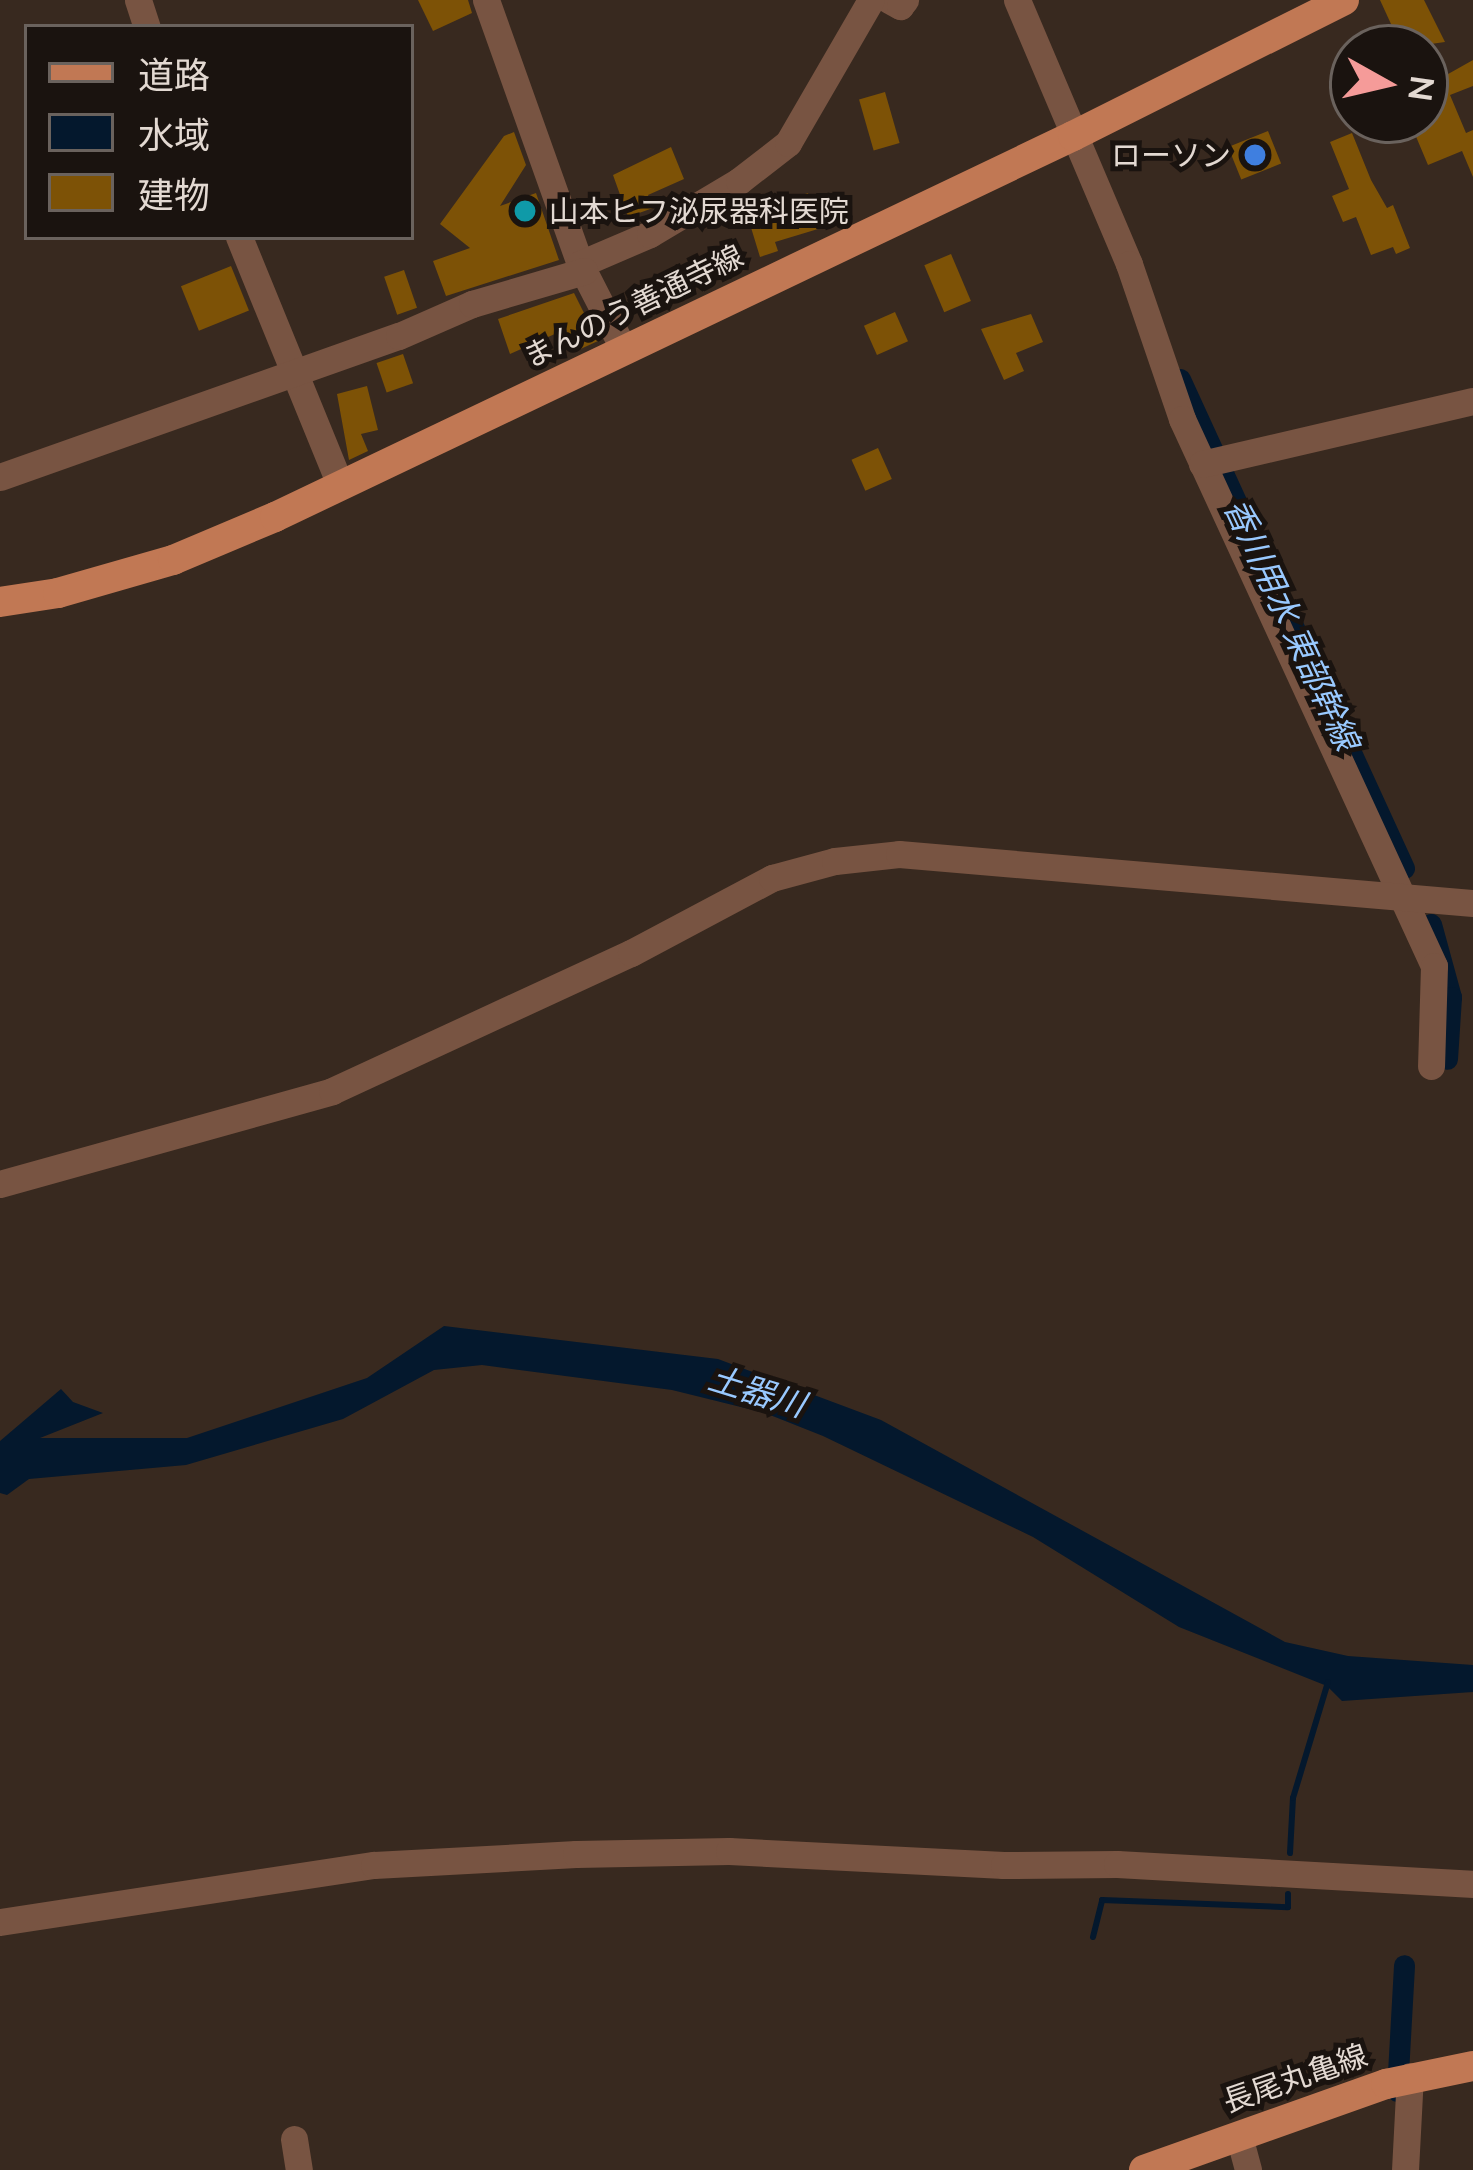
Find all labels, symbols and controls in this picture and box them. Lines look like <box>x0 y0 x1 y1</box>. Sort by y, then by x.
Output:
legend <box>24 24 414 240</box>
north arrow <box>1329 24 1449 144</box>
text: 道路 <box>138 52 210 97</box>
text: N <box>1400 73 1444 104</box>
text: 水域 <box>138 112 210 157</box>
place label: ローソン <box>1111 137 1231 173</box>
marker: ローソン <box>1242 142 1268 168</box>
text: 建物 <box>138 172 210 217</box>
place label: 山本ヒフ泌尿器科医院 <box>549 193 849 229</box>
marker: 山本ヒフ泌尿器科医院 <box>512 198 538 224</box>
street label: まんのう善通寺線 <box>517 237 749 375</box>
water label: 香川用水 東部幹線 <box>1216 492 1368 756</box>
water label: 土器川 <box>704 1358 810 1424</box>
street label: 長尾丸亀線 <box>1218 2037 1372 2119</box>

